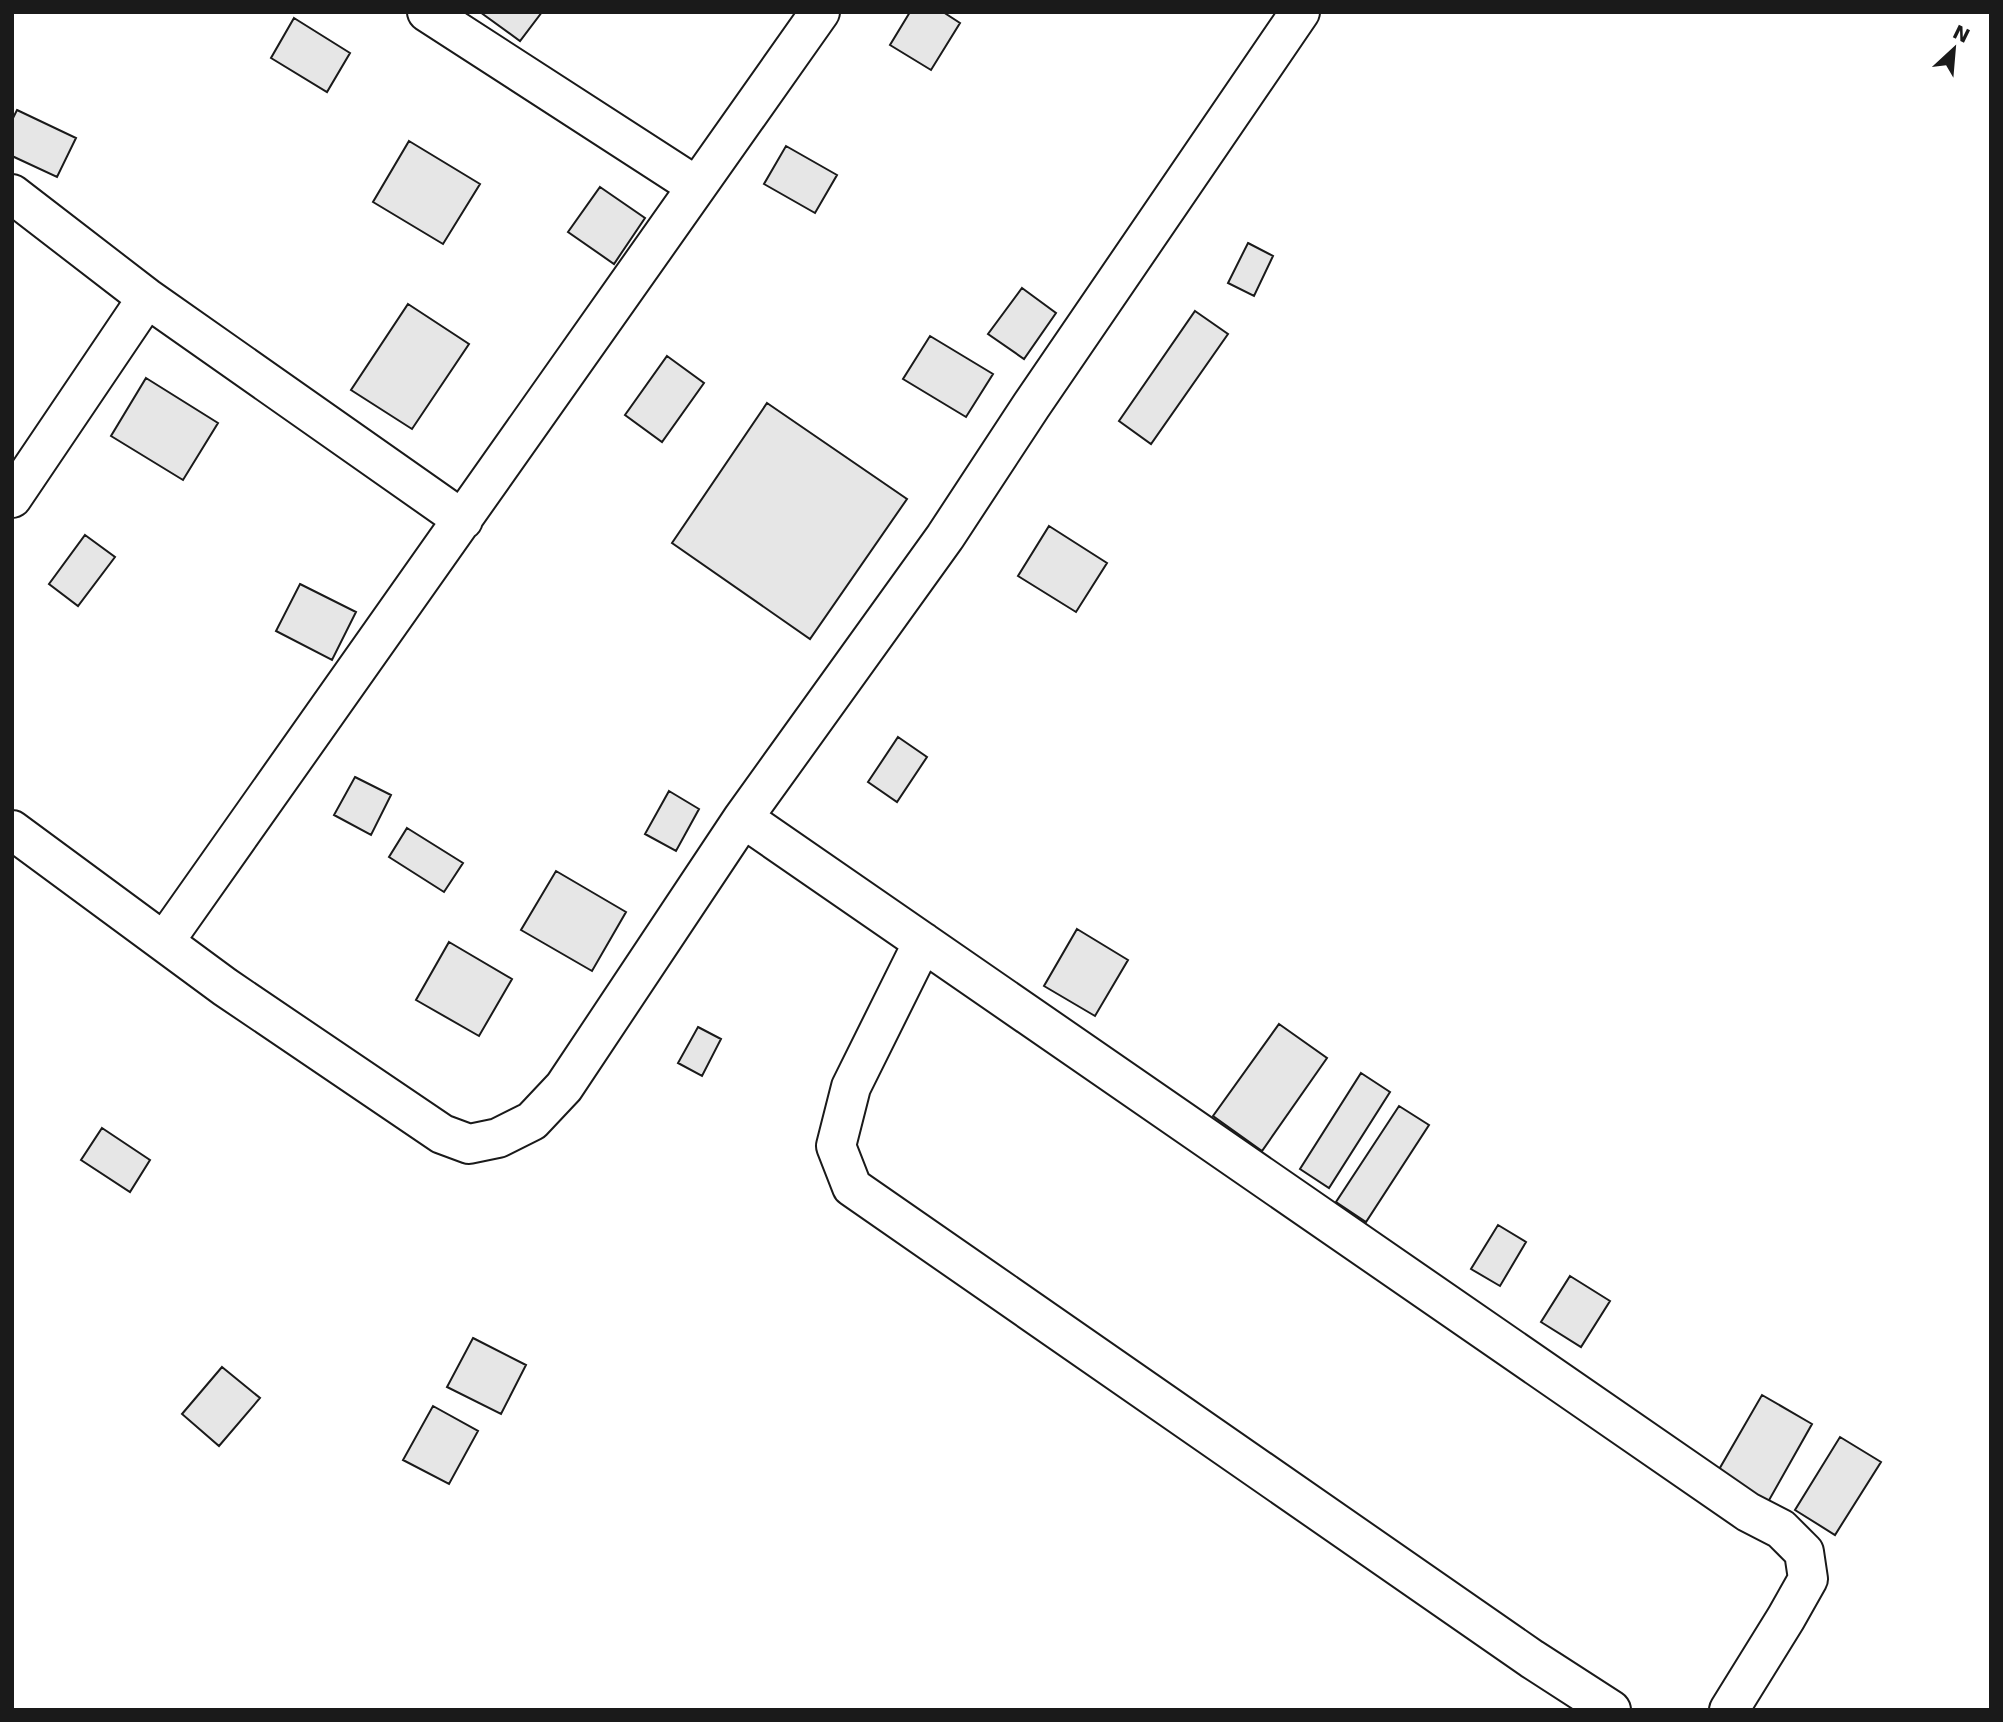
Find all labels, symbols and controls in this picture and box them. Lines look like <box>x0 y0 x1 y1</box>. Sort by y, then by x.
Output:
north arrow <box>1919 14 1989 84</box>
text: N <box>1949 20 1973 47</box>

